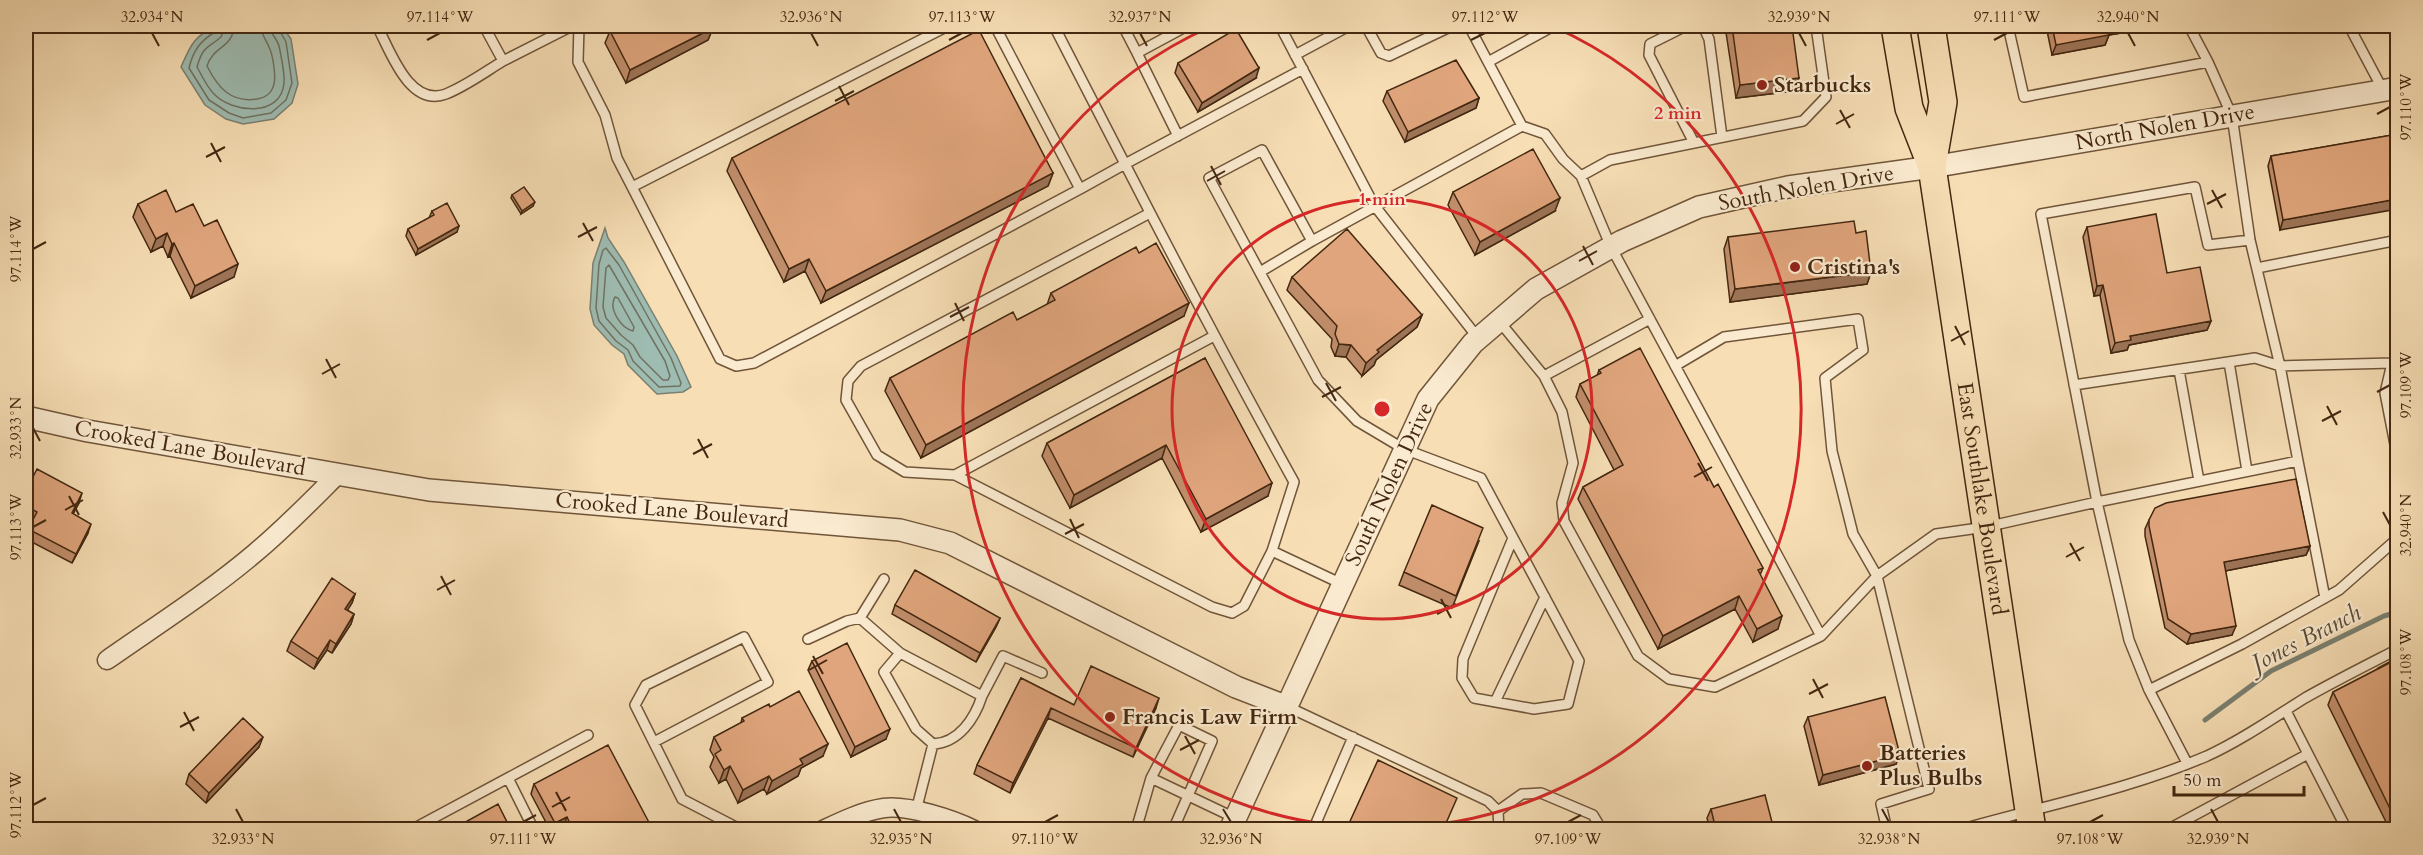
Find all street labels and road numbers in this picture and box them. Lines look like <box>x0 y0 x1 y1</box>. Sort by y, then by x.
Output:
street label: North Nolen Drive <box>2073 96 2257 158</box>
street label: South Nolen Drive <box>1716 158 1896 218</box>
street label: East Southlake Boulevard <box>1950 380 2014 618</box>
street label: South Nolen Drive <box>1338 397 1440 571</box>
street label: Crooked Lane Boulevard <box>72 413 308 483</box>
street label: Crooked Lane Boulevard <box>554 485 790 535</box>

